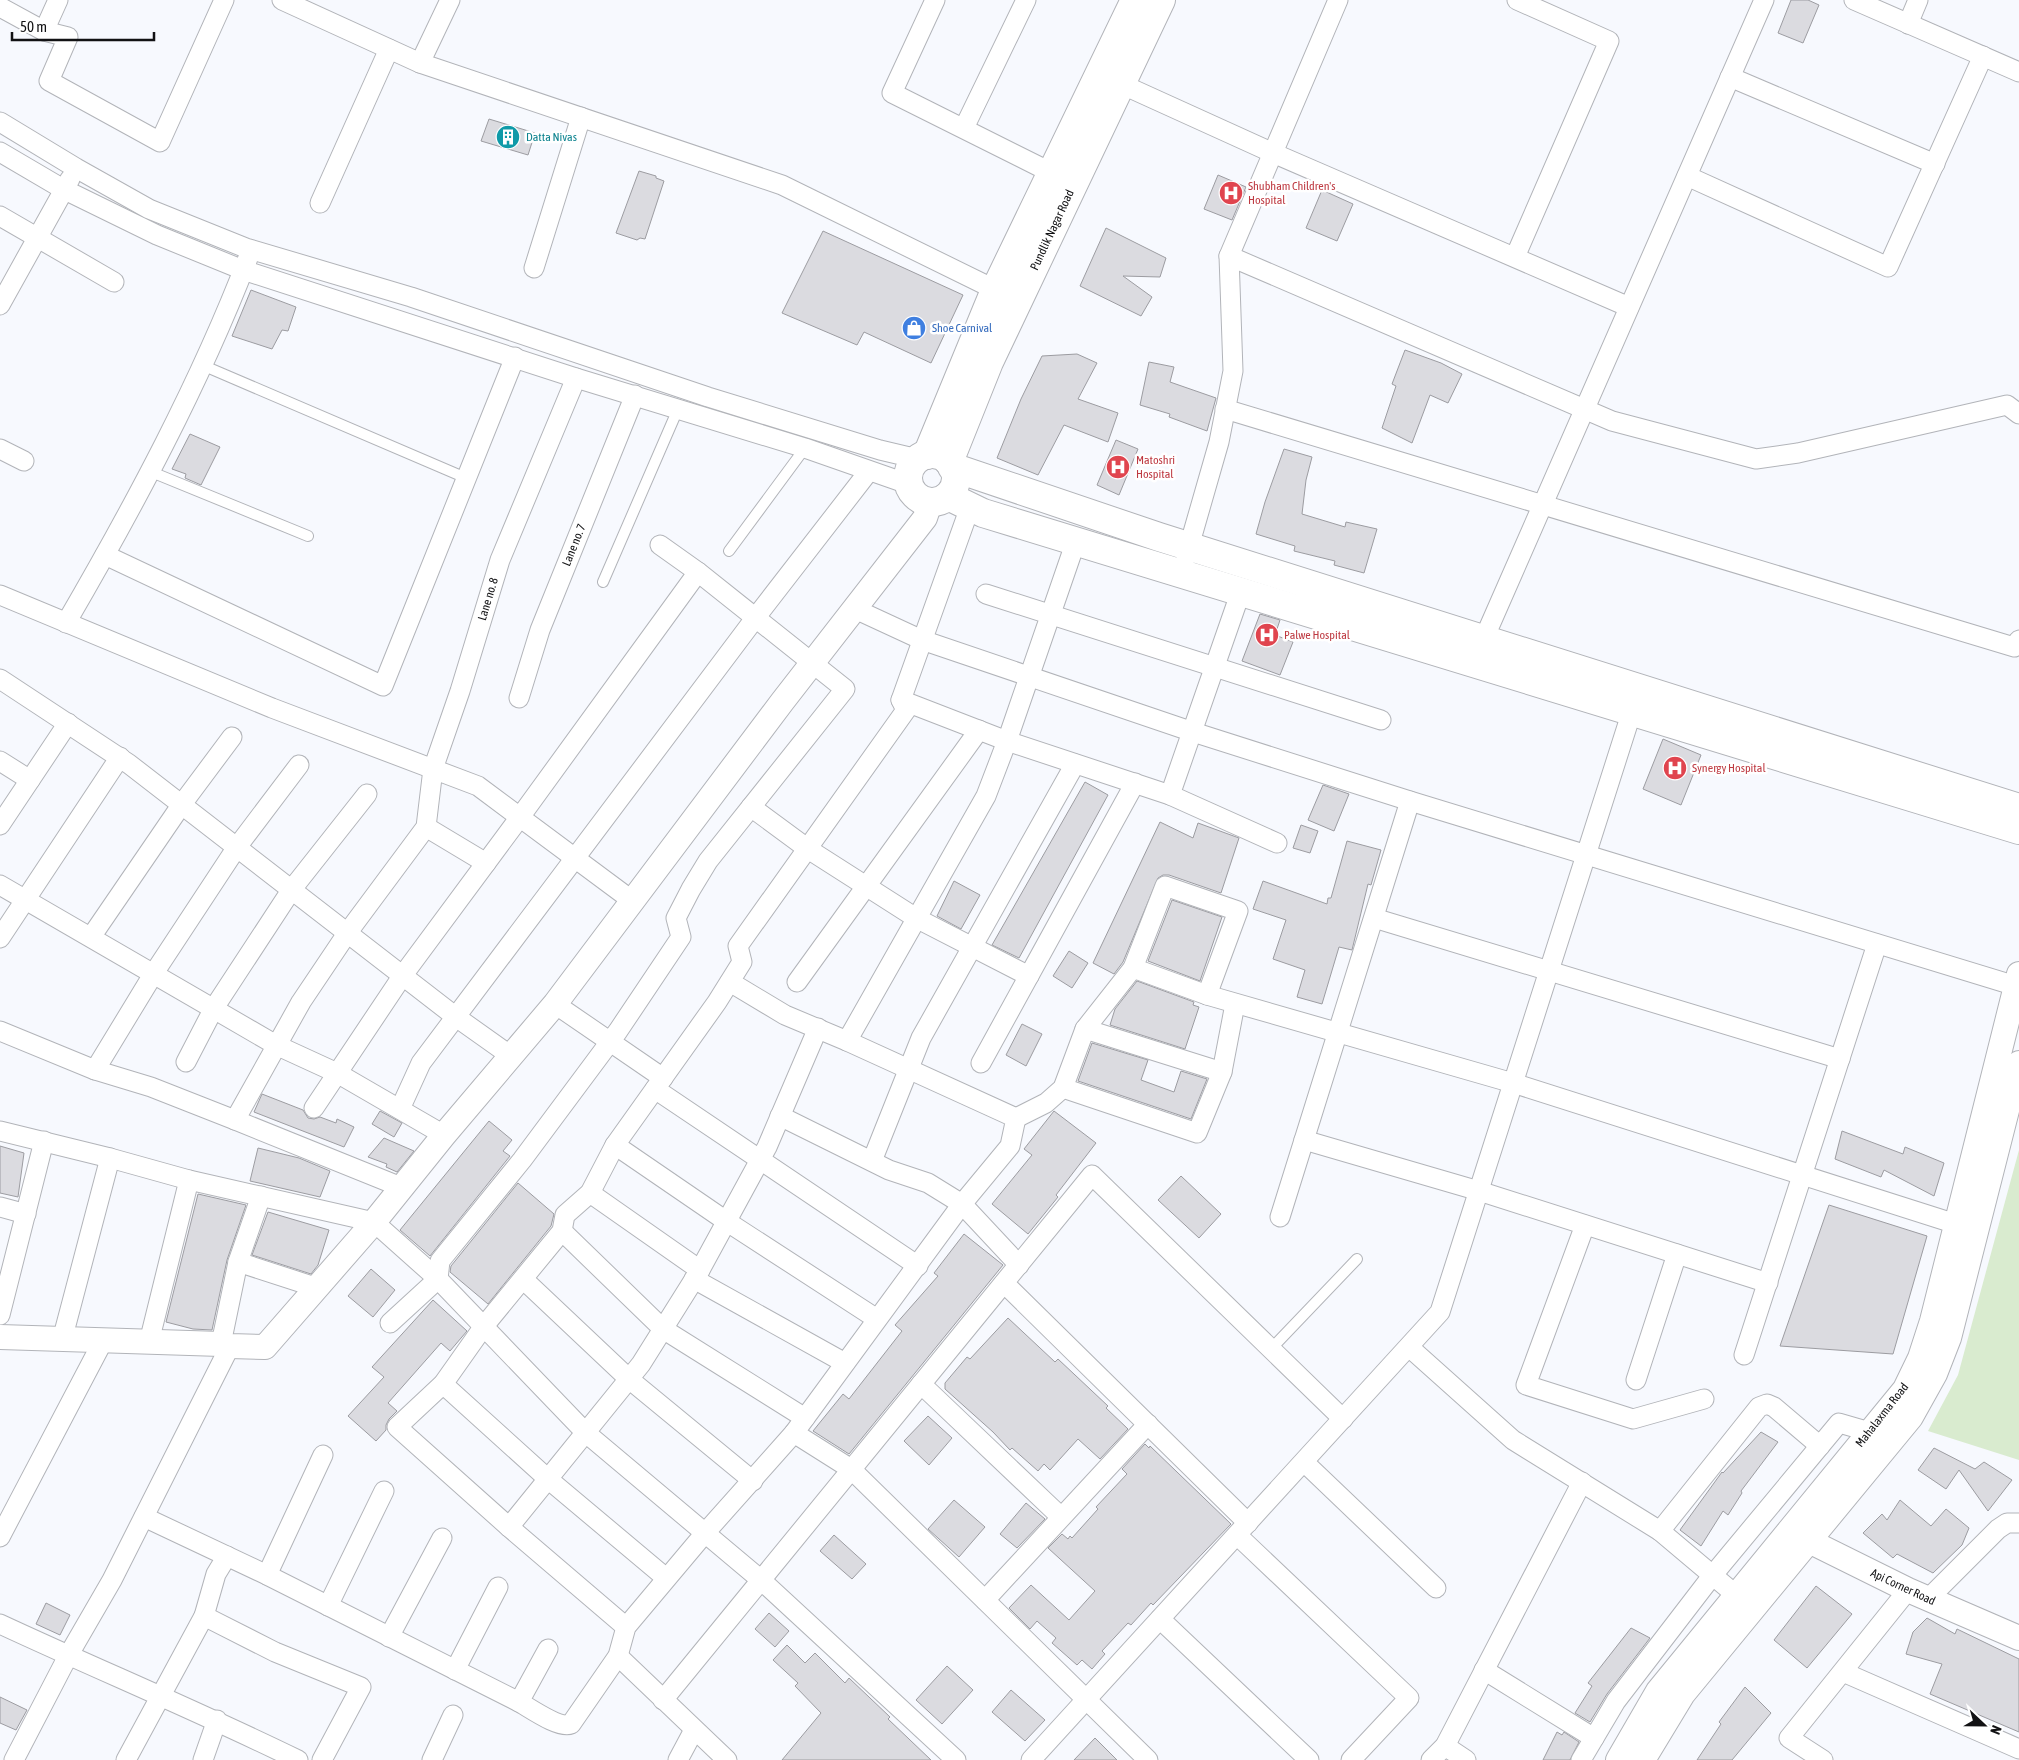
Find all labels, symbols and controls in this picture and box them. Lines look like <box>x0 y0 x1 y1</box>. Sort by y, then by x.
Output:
scale bar <box>12 10 155 42</box>
text: 50 m <box>20 18 47 35</box>
building icon: Datta Nivas <box>495 124 521 150</box>
place label: Datta Nivas <box>526 130 577 144</box>
place label: Shubham Children's Hospital <box>1248 179 1336 207</box>
hospital icon: Shubham Children's Hospital <box>1218 180 1244 206</box>
street label: Pundlik Nagar Road <box>1027 187 1077 273</box>
shop icon: Shoe Carnival <box>901 315 927 341</box>
place label: Shoe Carnival <box>932 321 993 335</box>
place label: Matoshri Hospital <box>1136 453 1175 481</box>
hospital icon: Matoshri Hospital <box>1105 454 1131 480</box>
street label: Lane no. 7 <box>559 522 589 568</box>
street label: Lane no. 8 <box>475 576 501 622</box>
hospital icon: Palwe Hospital <box>1254 622 1280 648</box>
place label: Palwe Hospital <box>1284 628 1351 642</box>
hospital icon: Synergy Hospital <box>1662 755 1688 781</box>
place label: Synergy Hospital <box>1692 761 1766 775</box>
street label: Mahalaxma Road <box>1853 1380 1911 1450</box>
street label: Api Corner Road <box>1868 1566 1938 1608</box>
north arrow <box>1959 1700 2009 1750</box>
text: N <box>1987 1723 2005 1737</box>

